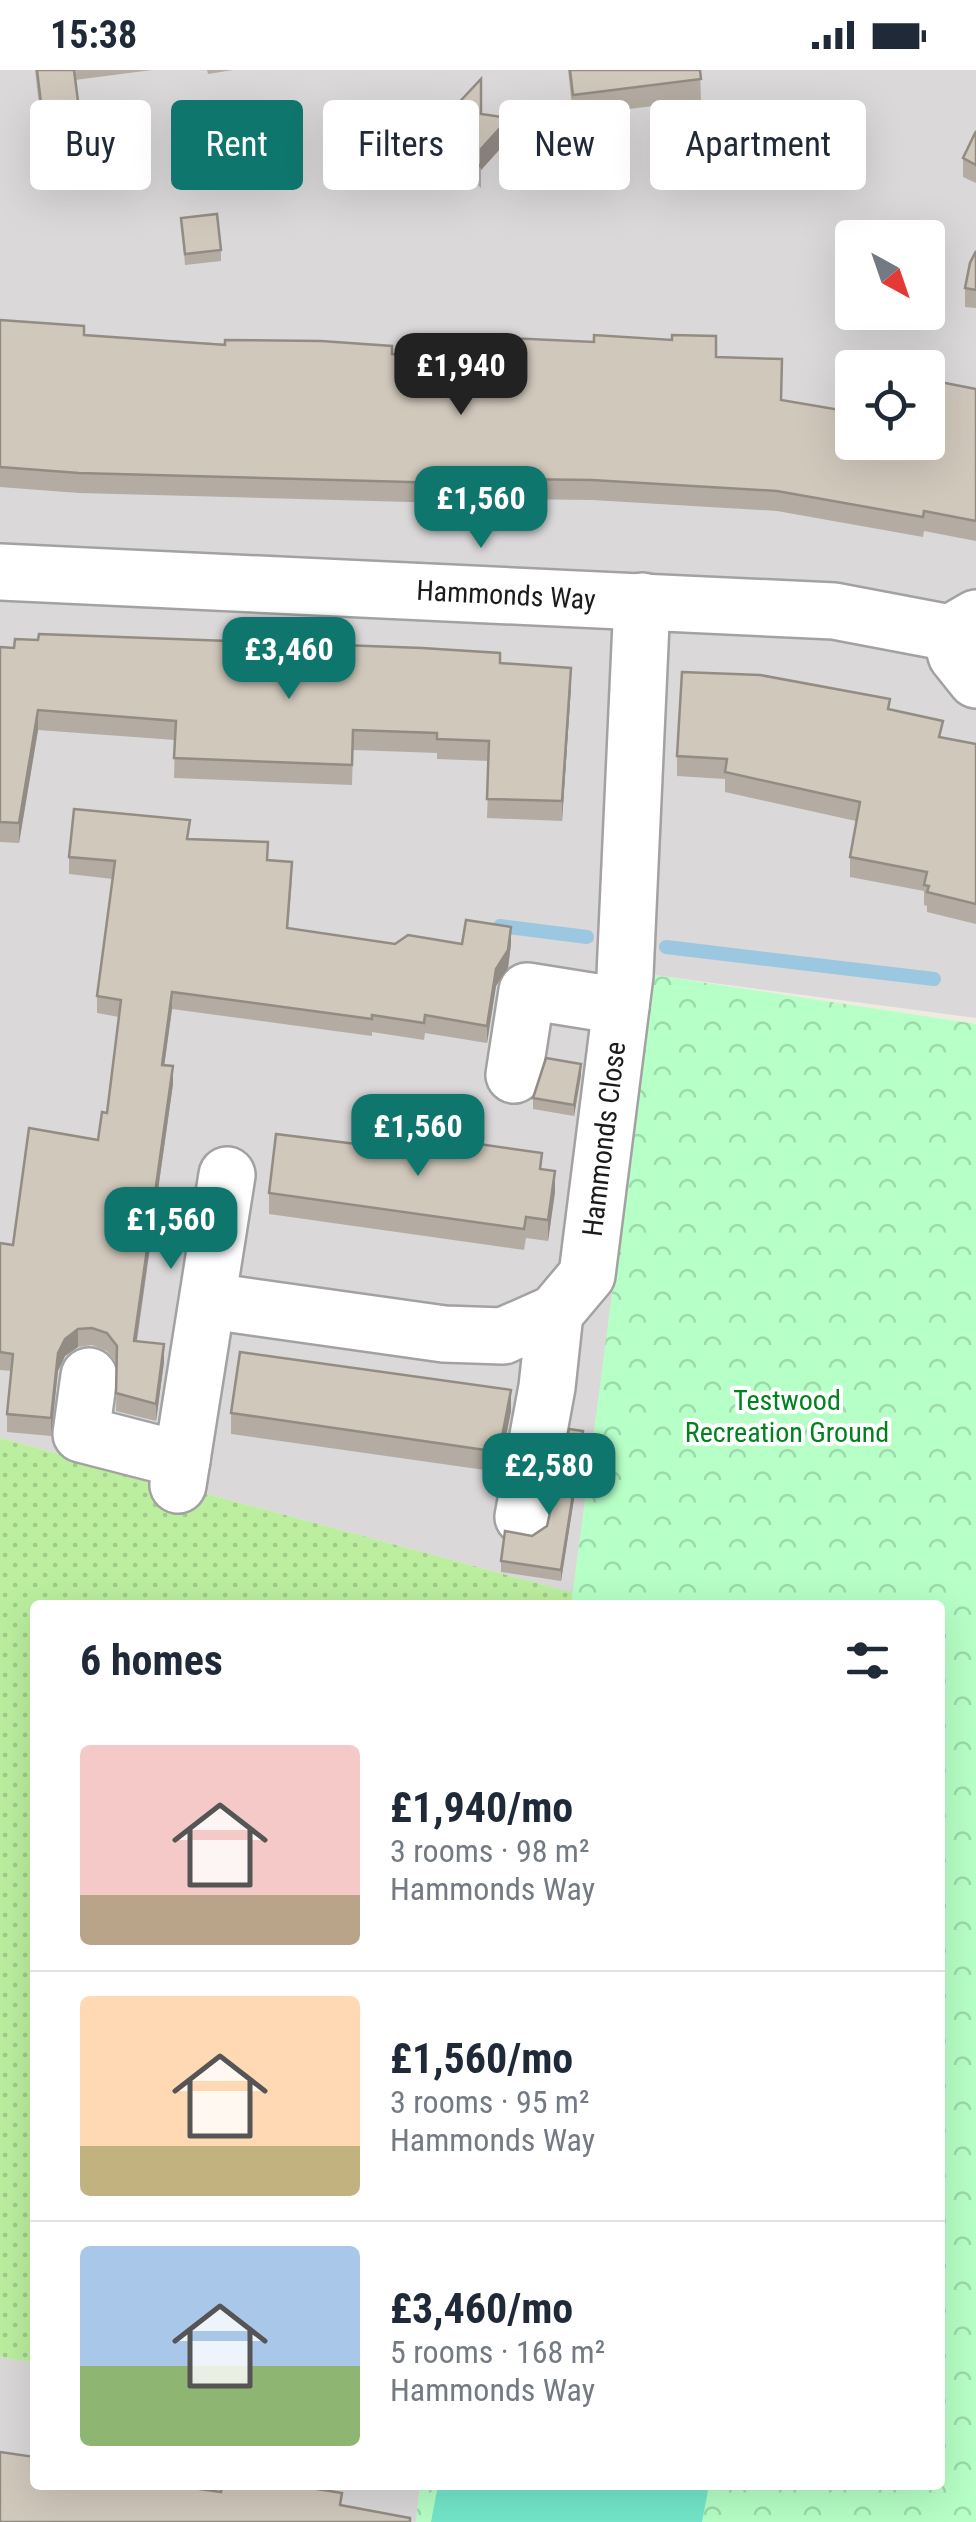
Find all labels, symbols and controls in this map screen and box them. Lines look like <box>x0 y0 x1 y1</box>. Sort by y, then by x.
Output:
text: 15:38 <box>50 13 137 57</box>
chip: Buy <box>30 100 151 190</box>
chip: Rent <box>171 100 303 190</box>
chip: Filters <box>323 100 479 190</box>
chip: New <box>499 100 630 190</box>
chip: Apartment <box>650 100 866 190</box>
north arrow <box>835 220 945 330</box>
map controls <box>835 220 945 460</box>
pin: £1,940 <box>380 333 542 418</box>
text: £1,940 <box>416 346 506 384</box>
button: locate <box>835 350 945 460</box>
pin: £1,560 <box>400 466 562 551</box>
text: £1,560 <box>436 479 526 517</box>
street label: Hammonds Way <box>416 574 597 616</box>
pin: £3,460 <box>208 617 370 702</box>
text: £3,460 <box>244 630 334 668</box>
street label: Hammonds Close <box>576 1040 632 1238</box>
pin: £1,560 <box>337 1094 499 1179</box>
text: £1,560 <box>373 1107 463 1145</box>
pin: £1,560 <box>90 1187 252 1272</box>
text: £1,560 <box>126 1200 216 1238</box>
park label: Testwood Recreation Ground <box>685 1384 889 1449</box>
pin: £2,580 <box>468 1433 630 1518</box>
text: £2,580 <box>504 1446 594 1484</box>
icon: filters <box>840 1633 895 1688</box>
text: 6 homes <box>80 1636 223 1685</box>
text: £1,940/mo <box>390 1783 573 1832</box>
icon: home <box>160 1785 280 1905</box>
text: 3 rooms · 98 m² <box>390 1832 589 1870</box>
text: Hammonds Way <box>390 1870 595 1908</box>
text: £1,560/mo <box>390 2034 573 2083</box>
icon: home <box>160 2036 280 2156</box>
text: 3 rooms · 95 m² <box>390 2083 589 2121</box>
text: Hammonds Way <box>390 2121 595 2159</box>
text: £3,460/mo <box>390 2284 573 2333</box>
icon: home <box>160 2286 280 2406</box>
text: 5 rooms · 168 m² <box>390 2333 605 2371</box>
text: Hammonds Way <box>390 2371 595 2409</box>

